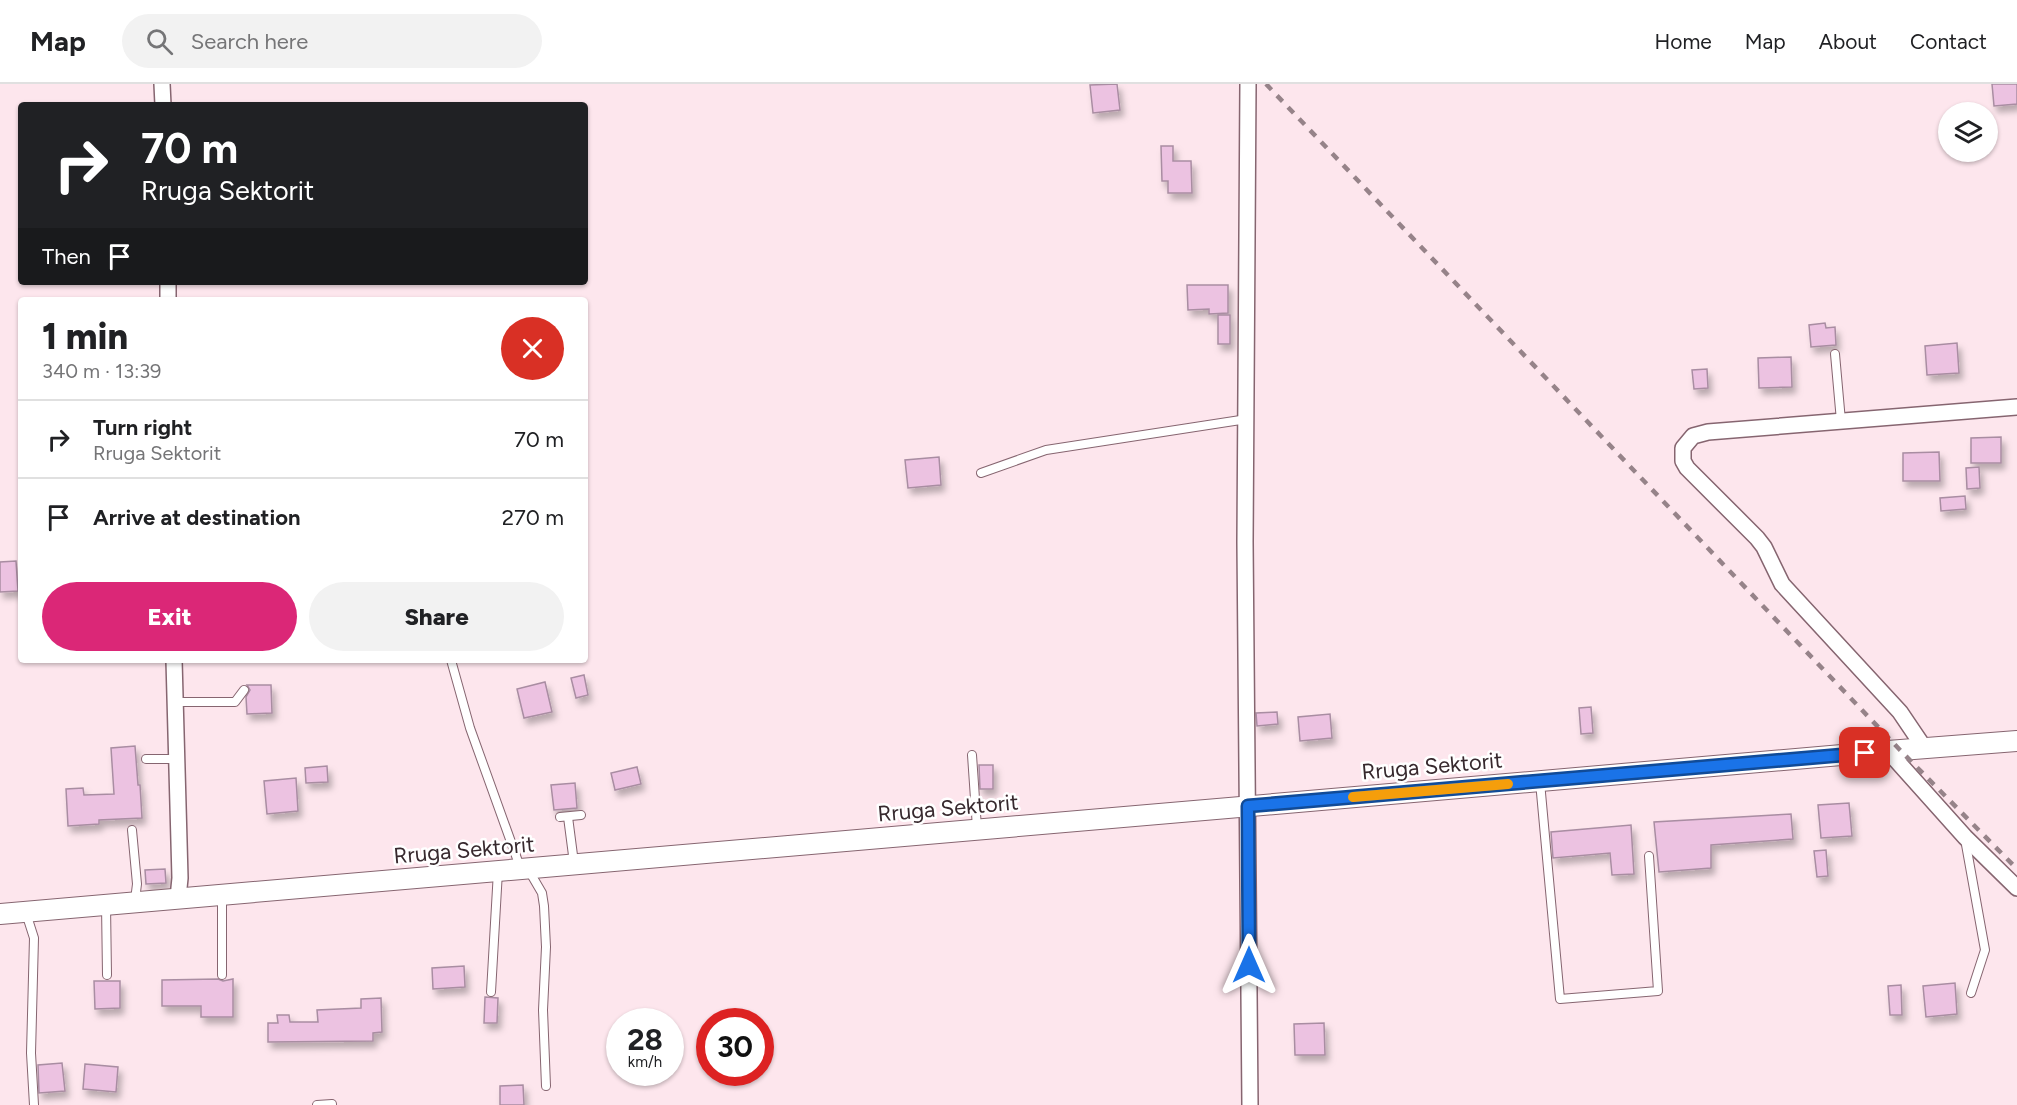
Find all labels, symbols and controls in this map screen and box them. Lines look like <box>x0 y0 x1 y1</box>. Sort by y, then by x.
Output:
search box <box>122 14 542 68</box>
text: Map <box>30 24 86 58</box>
icon: search <box>143 25 176 58</box>
text: Search here <box>191 28 308 55</box>
text: Home <box>1655 29 1712 54</box>
text: Map <box>1745 29 1786 54</box>
text: About <box>1819 29 1877 54</box>
text: Contact <box>1910 29 1987 54</box>
map controls <box>1938 102 1998 162</box>
button: layers <box>1938 102 1998 162</box>
text: 70 m <box>141 123 238 174</box>
icon: right <box>42 126 120 204</box>
text: Rruga Sektorit <box>141 174 314 207</box>
icon: arrive <box>103 240 136 273</box>
text: Then <box>42 243 91 270</box>
text: 1 min <box>42 315 128 358</box>
button: close <box>501 317 564 380</box>
text: 340 m · 13:39 <box>42 359 161 383</box>
text: Turn right <box>93 414 192 441</box>
icon: right <box>42 423 75 456</box>
text: 70 m <box>514 426 564 453</box>
text: Rruga Sektorit <box>93 441 221 465</box>
icon: arrive <box>42 501 75 534</box>
text: Arrive at destination <box>93 504 301 531</box>
text: 270 m <box>502 504 564 531</box>
button: Exit <box>42 582 297 651</box>
button: Share <box>309 582 564 651</box>
pin <box>1839 727 1890 778</box>
icon: arrive <box>1848 736 1881 769</box>
street label: Rruga Sektorit <box>1361 746 1503 786</box>
street label: Rruga Sektorit <box>877 788 1019 828</box>
street label: Rruga Sektorit <box>393 830 535 870</box>
position arrow <box>1217 933 1281 997</box>
speed limit sign: 30 <box>696 1008 774 1086</box>
text: 28 <box>627 1021 663 1058</box>
text: km/h <box>628 1053 662 1071</box>

